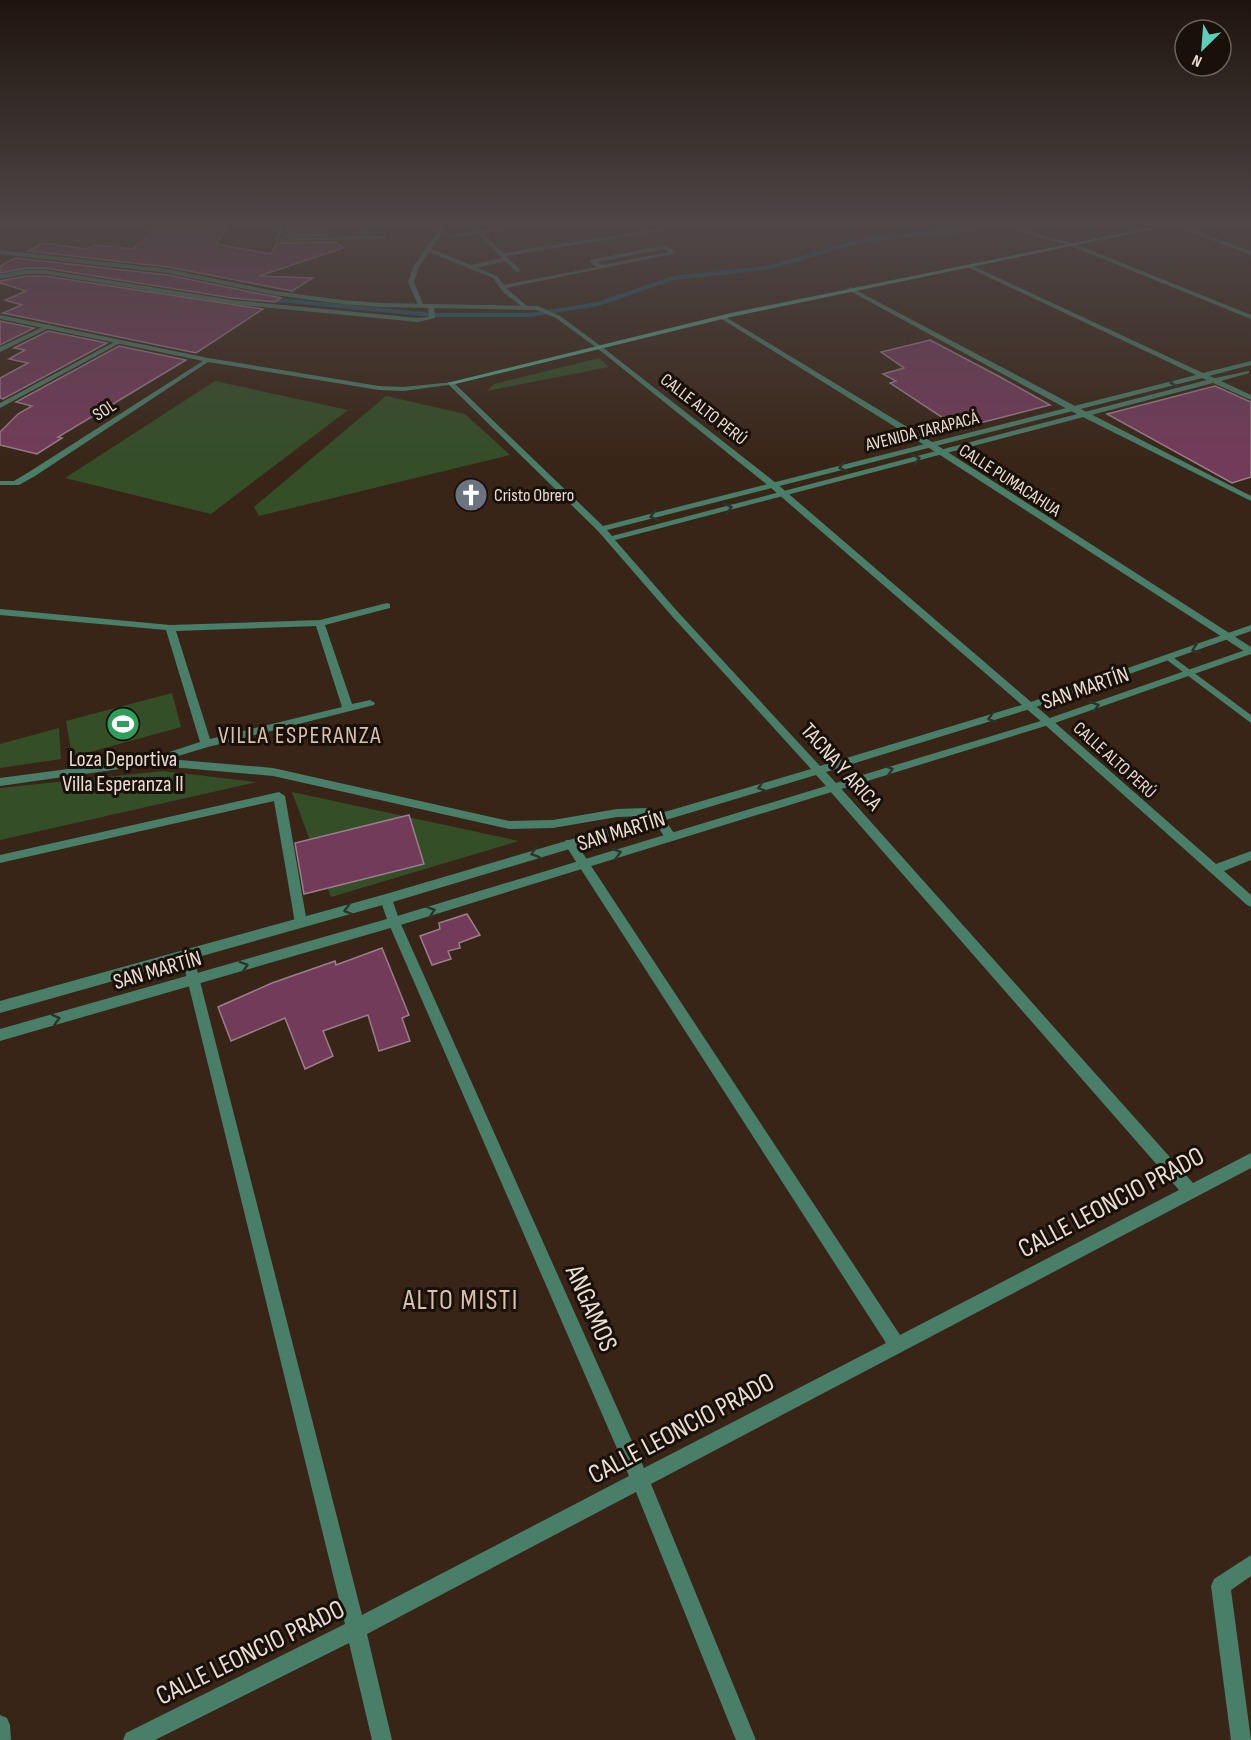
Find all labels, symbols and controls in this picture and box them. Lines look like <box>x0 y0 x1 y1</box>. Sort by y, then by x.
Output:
north arrow <box>1173 18 1233 78</box>
text: N <box>1189 50 1205 71</box>
street label: CALLE ALTO PERÚ <box>656 369 751 450</box>
one-way arrow <box>1169 374 1179 387</box>
street label: SOL <box>89 395 120 426</box>
street label: AVENIDA TARAPACÁ <box>862 407 981 456</box>
street label: CALLE PUMACAHUA <box>955 440 1065 521</box>
one-way arrow <box>911 454 921 467</box>
one-way arrow <box>838 459 848 472</box>
church icon: Cristo Obrero <box>453 477 489 513</box>
place label: Cristo Obrero <box>494 485 574 506</box>
one-way arrow <box>723 503 733 516</box>
one-way arrow <box>649 508 659 521</box>
one-way arrow <box>1191 641 1202 654</box>
street label: SAN MARTÍN <box>1038 661 1133 716</box>
one-way arrow <box>1089 700 1100 713</box>
sports icon: Loza Deportiva Villa Esperanza II <box>105 706 141 742</box>
one-way arrow <box>987 711 997 723</box>
street label: TACNA Y ARICA <box>794 718 888 817</box>
street label: CALLE ALTO PERÚ <box>1069 718 1160 803</box>
district label: VILLA ESPERANZA <box>218 721 382 750</box>
place label: Loza Deportiva Villa Esperanza II <box>62 746 184 798</box>
one-way arrow <box>883 765 894 777</box>
one-way arrow <box>757 780 768 792</box>
street label: SAN MARTÍN <box>574 805 669 858</box>
one-way arrow <box>530 846 541 859</box>
one-way arrow <box>611 848 622 860</box>
one-way arrow <box>343 903 354 915</box>
one-way arrow <box>425 905 436 918</box>
street label: SAN MARTÍN <box>110 945 205 996</box>
one-way arrow <box>238 961 249 973</box>
one-way arrow <box>50 1014 61 1026</box>
street label: CALLE LEONCIO PRADO <box>1013 1140 1210 1265</box>
street label: ANGAMOS <box>558 1259 624 1357</box>
district label: ALTO MISTI <box>402 1284 519 1317</box>
street label: CALLE LEONCIO PRADO <box>583 1366 780 1491</box>
street label: CALLE LEONCIO PRADO <box>151 1593 350 1712</box>

